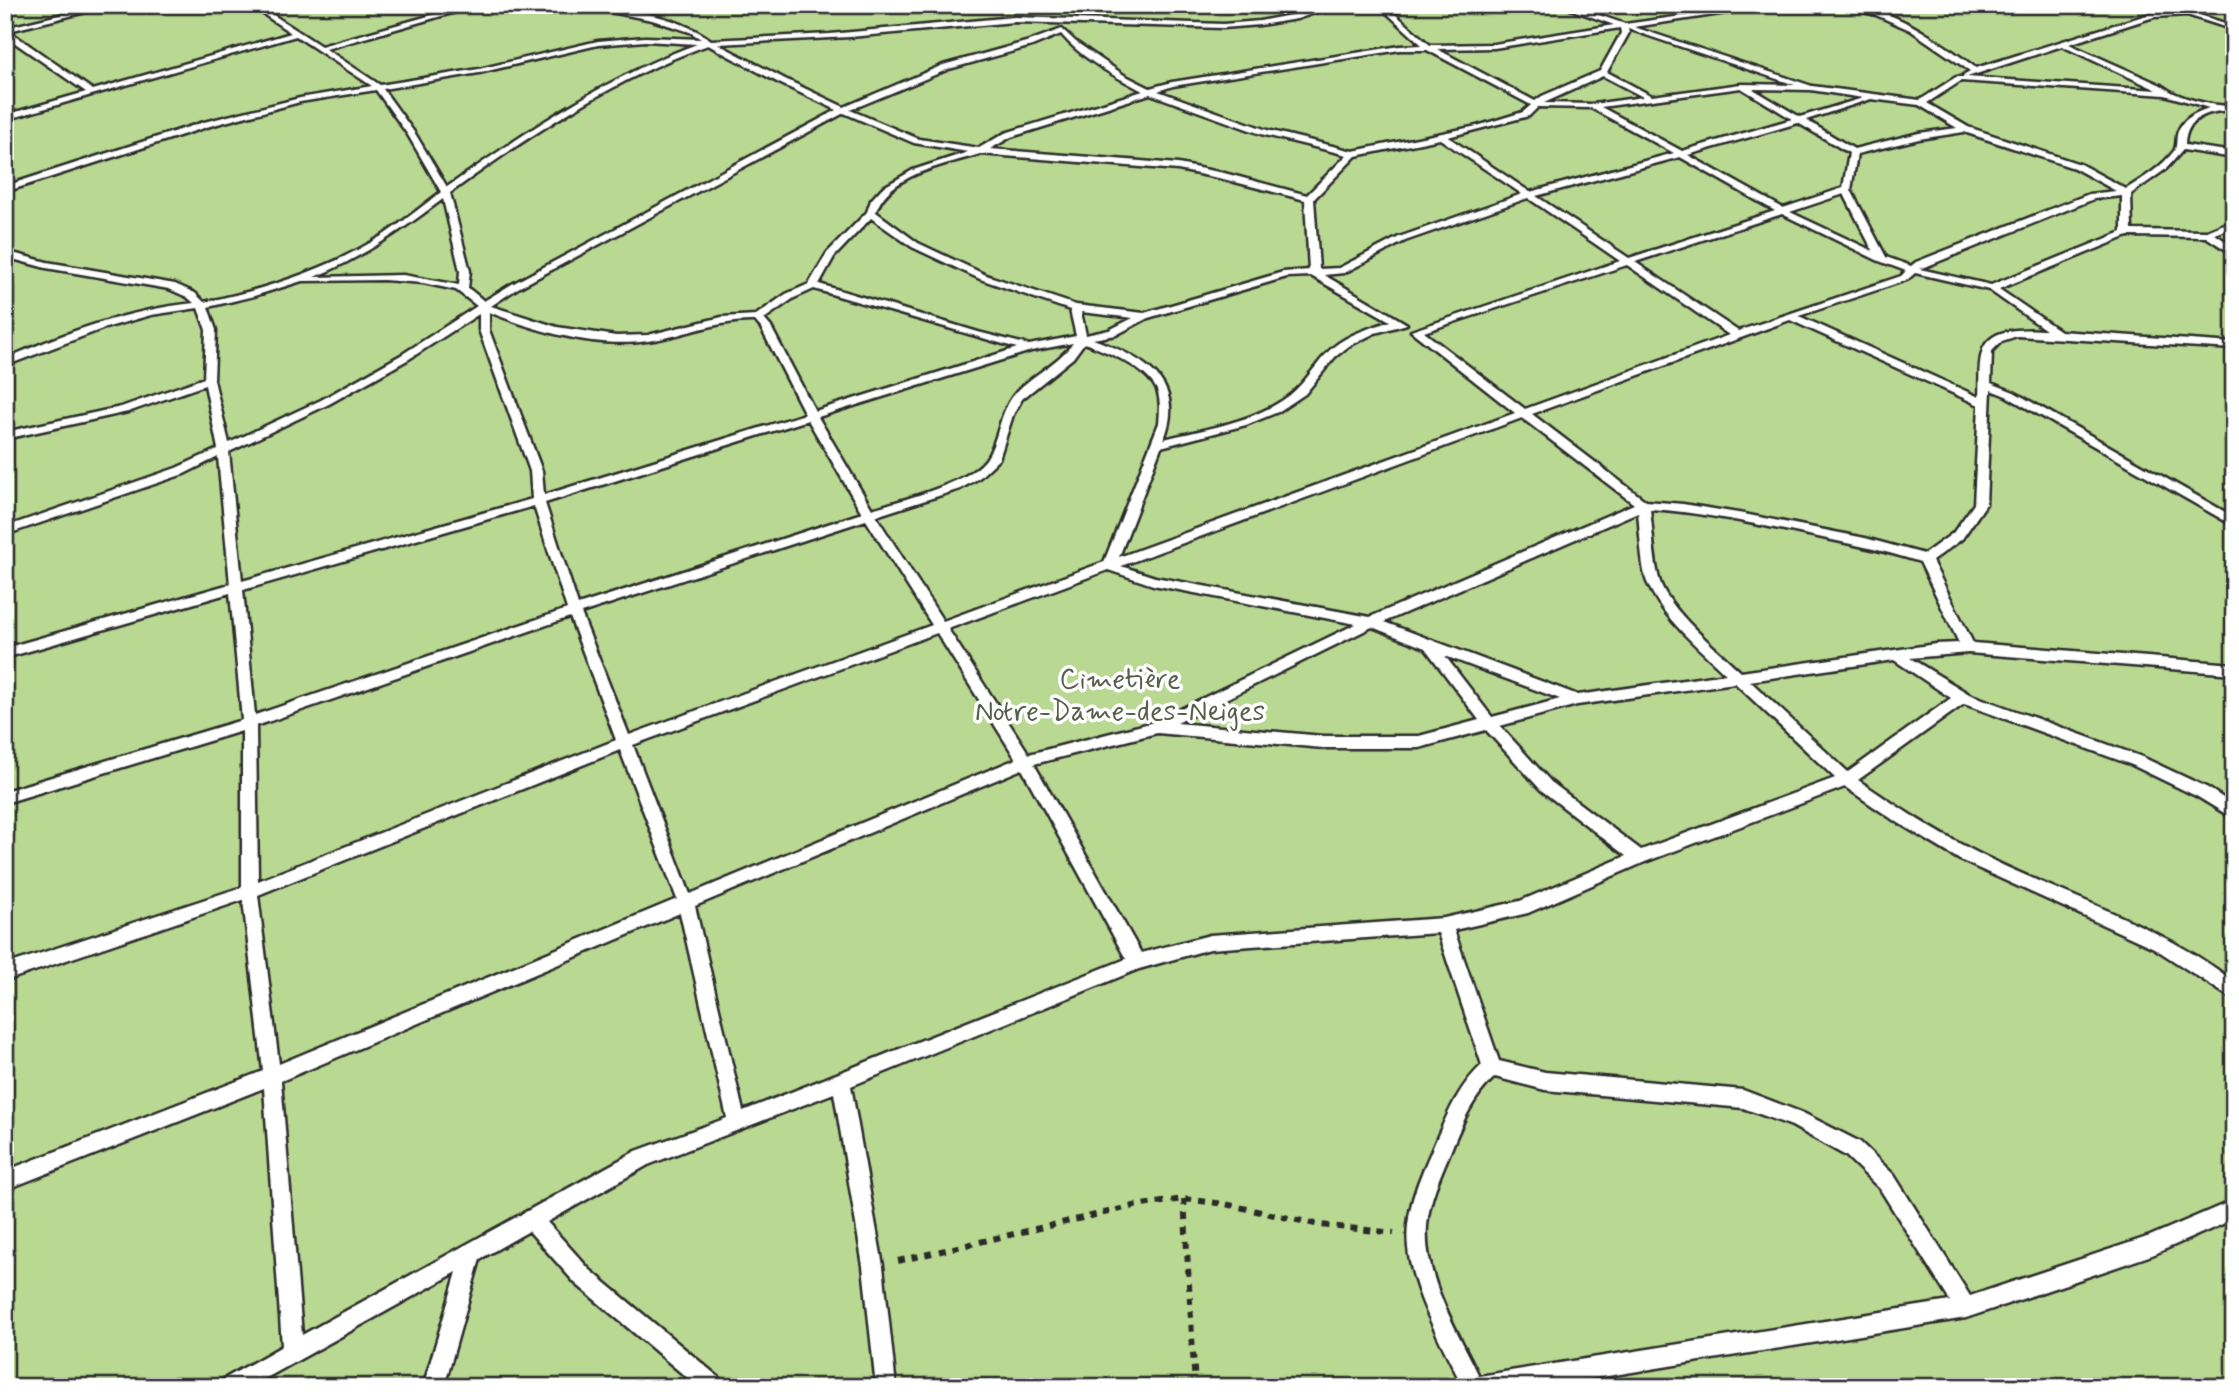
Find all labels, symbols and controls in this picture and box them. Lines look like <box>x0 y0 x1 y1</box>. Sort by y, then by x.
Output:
park label: Cimetière Notre-Dame-des-Neiges <box>975 662 1265 731</box>

